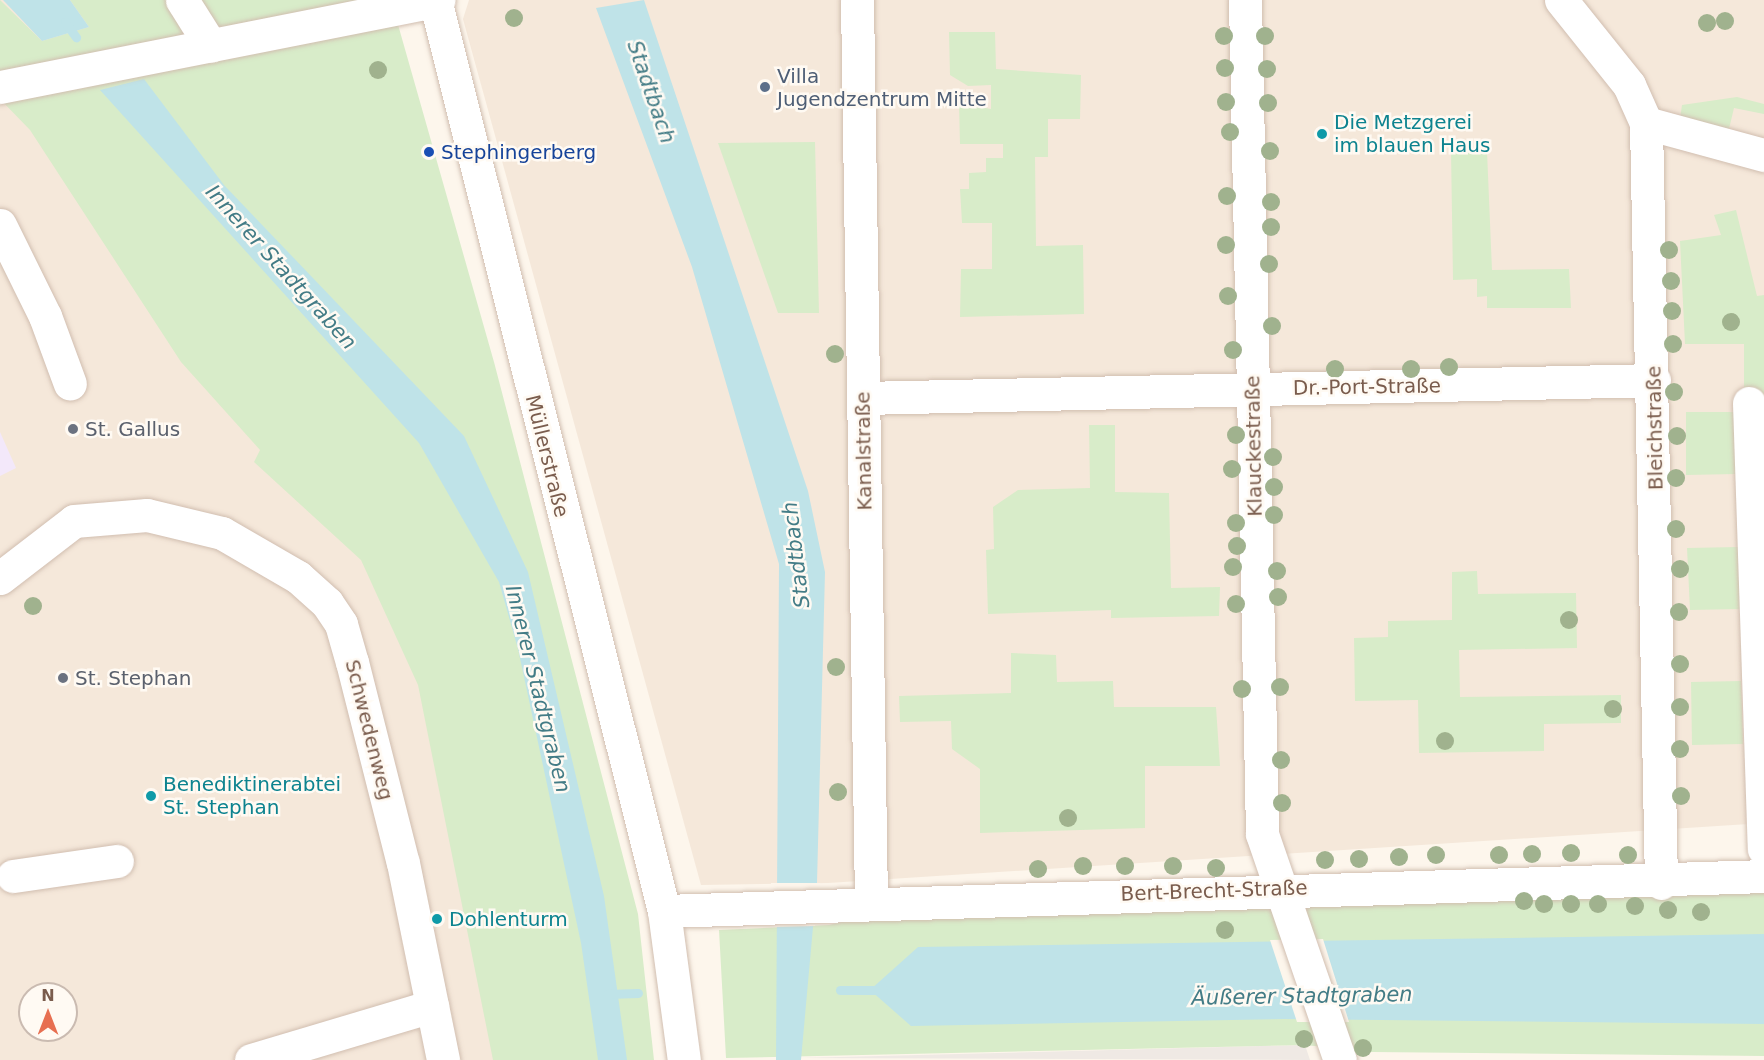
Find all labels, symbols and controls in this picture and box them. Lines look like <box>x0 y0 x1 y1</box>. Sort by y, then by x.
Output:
water label: Stadtbach <box>622 37 680 147</box>
place label: Villa Jugendzentrum Mitte <box>777 64 987 111</box>
marker: Villa Jugendzentrum Mitte <box>758 80 772 94</box>
place label: Die Metzgerei im blauen Haus <box>1334 110 1490 157</box>
marker: Die Metzgerei im blauen Haus <box>1315 127 1329 141</box>
place label: Stephingerberg <box>441 140 596 164</box>
marker: Stephingerberg <box>422 145 436 159</box>
water label: Innerer Stadtgraben <box>200 179 362 355</box>
street label: Bleichstraße <box>1642 366 1668 490</box>
street label: Dr.-Port-Straße <box>1293 374 1441 400</box>
street label: Klauckestraße <box>1241 375 1267 517</box>
street label: Kanalstraße <box>851 391 877 511</box>
street label: Müllerstraße <box>520 392 574 520</box>
place label: St. Gallus <box>85 417 180 441</box>
marker: St. Gallus <box>66 422 80 436</box>
water label: Stadtbach <box>777 500 815 610</box>
water label: Innerer Stadtgraben <box>500 583 576 795</box>
street label: Schwedenweg <box>340 657 398 803</box>
place label: St. Stephan <box>75 666 191 690</box>
marker: St. Stephan <box>56 671 70 685</box>
place label: Benediktinerabtei St. Stephan <box>163 772 341 819</box>
marker: Benediktinerabtei St. Stephan <box>144 789 158 803</box>
street label: Bert-Brecht-Straße <box>1120 876 1308 906</box>
place label: Dohlenturm <box>449 907 568 931</box>
marker: Dohlenturm <box>430 912 444 926</box>
water label: Äußerer Stadtgraben <box>1191 981 1413 1011</box>
north arrow <box>18 982 78 1042</box>
text: N <box>41 986 55 1005</box>

